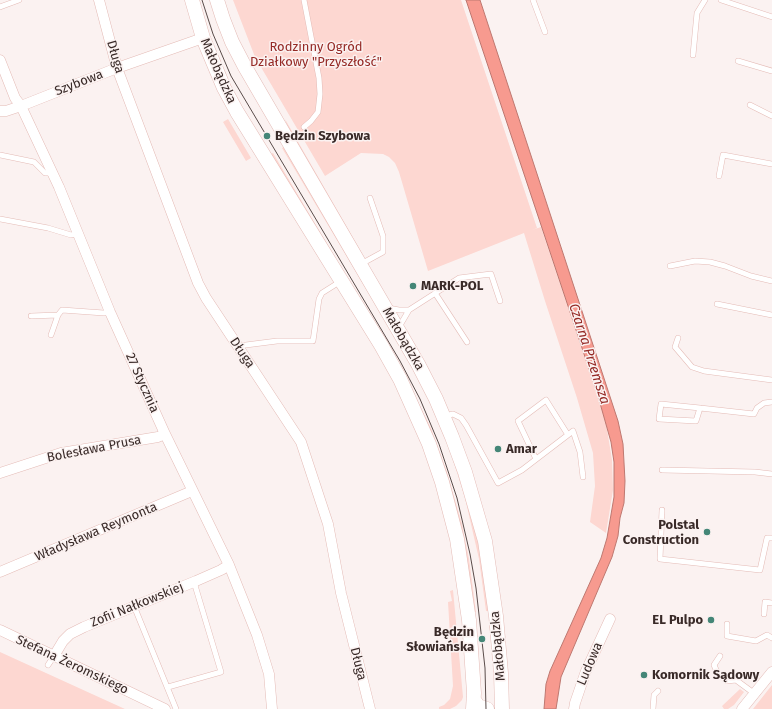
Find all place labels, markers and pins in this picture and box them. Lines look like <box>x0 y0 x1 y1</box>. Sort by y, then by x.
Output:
place label: Będzin Szybowa <box>275 128 370 144</box>
marker: Będzin Szybowa <box>262 131 272 141</box>
place label: MARK-POL <box>421 278 483 294</box>
marker: MARK-POL <box>408 281 418 291</box>
place label: Amar <box>506 441 537 457</box>
marker: Amar <box>493 444 503 454</box>
place label: Polstal Construction <box>623 517 699 548</box>
marker: Polstal Construction <box>702 527 712 537</box>
place label: EL Pulpo <box>652 612 703 628</box>
marker: EL Pulpo <box>706 615 716 625</box>
place label: Będzin Słowiańska <box>406 624 474 655</box>
marker: Będzin Słowiańska <box>477 634 487 644</box>
place label: Komornik Sądowy <box>652 667 759 683</box>
marker: Komornik Sądowy <box>639 670 649 680</box>

